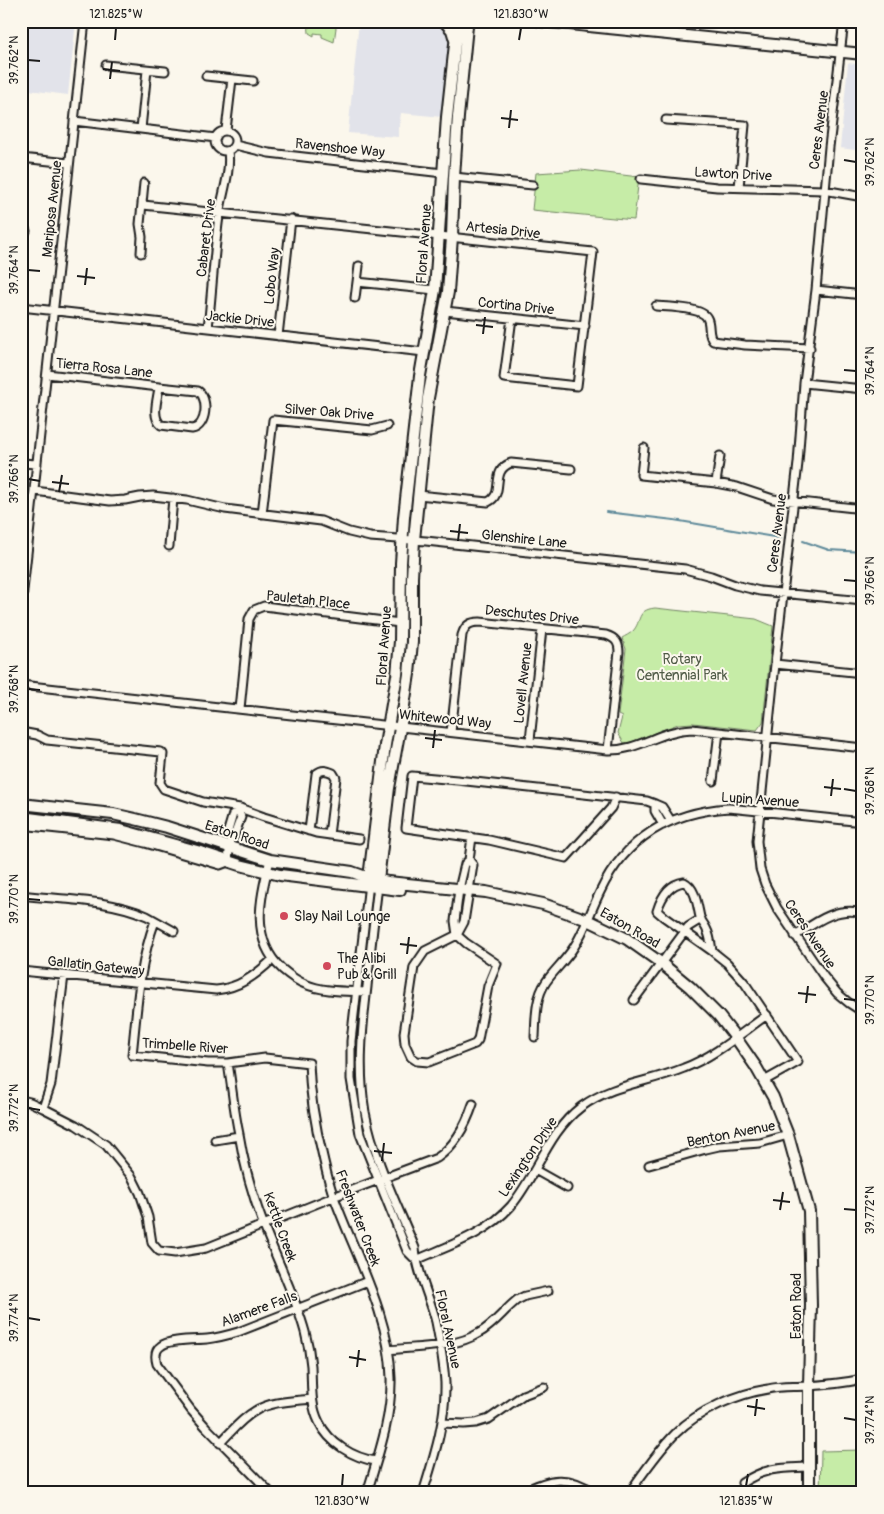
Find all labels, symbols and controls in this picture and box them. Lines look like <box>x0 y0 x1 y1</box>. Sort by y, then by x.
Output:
text: 121.825°W <box>89 7 143 22</box>
text: 121.830°W <box>493 7 549 22</box>
text: 39.762°N <box>7 36 22 84</box>
street label: Ceres Avenue <box>806 89 832 170</box>
street label: Ravenshoe Way <box>294 135 386 161</box>
text: 39.762°N <box>863 138 878 186</box>
street label: Mariposa Avenue <box>38 160 66 258</box>
street label: Lawton Drive <box>694 163 772 185</box>
street label: Cabaret Drive <box>193 198 219 278</box>
street label: Floral Avenue <box>413 203 435 285</box>
street label: Artesia Drive <box>465 218 541 242</box>
text: 39.764°N <box>7 245 22 295</box>
street label: Lobo Way <box>261 247 283 305</box>
street label: Cortina Drive <box>477 294 555 318</box>
street label: Jackie Drive <box>205 307 275 331</box>
text: 39.764°N <box>863 346 878 396</box>
street label: Tierra Rosa Lane <box>55 354 153 382</box>
street label: Silver Oak Drive <box>284 400 374 424</box>
text: 39.766°N <box>7 454 22 504</box>
street label: Ceres Avenue <box>764 492 790 573</box>
street label: Glenshire Lane <box>481 526 568 552</box>
text: 39.766°N <box>863 556 878 606</box>
street label: Pauletah Place <box>265 587 351 613</box>
street label: Deschutes Drive <box>484 602 580 628</box>
street label: Floral Avenue <box>373 605 395 687</box>
street label: Lovell Avenue <box>510 642 536 724</box>
park label: Rotary Centennial Park <box>636 651 728 684</box>
text: 39.768°N <box>7 665 22 713</box>
street label: Whitewood Way <box>398 706 492 732</box>
text: 39.768°N <box>863 767 878 815</box>
street label: Lupin Avenue <box>721 789 800 811</box>
street label: Eaton Road <box>203 817 271 853</box>
text: 39.770°N <box>7 874 22 924</box>
street label: Ceres Avenue <box>781 896 839 972</box>
street label: Eaton Road <box>597 904 663 952</box>
place label: Slay Nail Lounge <box>294 908 390 925</box>
marker: Slay Nail Lounge <box>278 910 290 922</box>
place label: The Alibi Pub & Grill <box>337 950 397 983</box>
street label: Gallatin Gateway <box>47 952 145 980</box>
marker: The Alibi Pub & Grill <box>321 960 333 972</box>
text: 39.770°N <box>863 975 878 1025</box>
street label: Trimbelle River <box>141 1035 229 1057</box>
text: 39.772°N <box>7 1084 22 1132</box>
street label: Lexington Drive <box>495 1114 561 1200</box>
street label: Benton Avenue <box>686 1117 777 1151</box>
street label: Freshwater Creek <box>332 1167 384 1269</box>
text: 39.772°N <box>863 1186 878 1234</box>
street label: Kettle Creek <box>260 1190 301 1264</box>
street label: Eaton Road <box>788 1273 805 1339</box>
street label: Alamere Falls <box>219 1287 300 1331</box>
street label: Floral Avenue <box>431 1288 465 1370</box>
text: 39.774°N <box>7 1294 22 1342</box>
text: 39.774°N <box>863 1396 878 1444</box>
text: 121.830°W <box>314 1494 370 1509</box>
text: 121.835°W <box>719 1494 773 1509</box>

